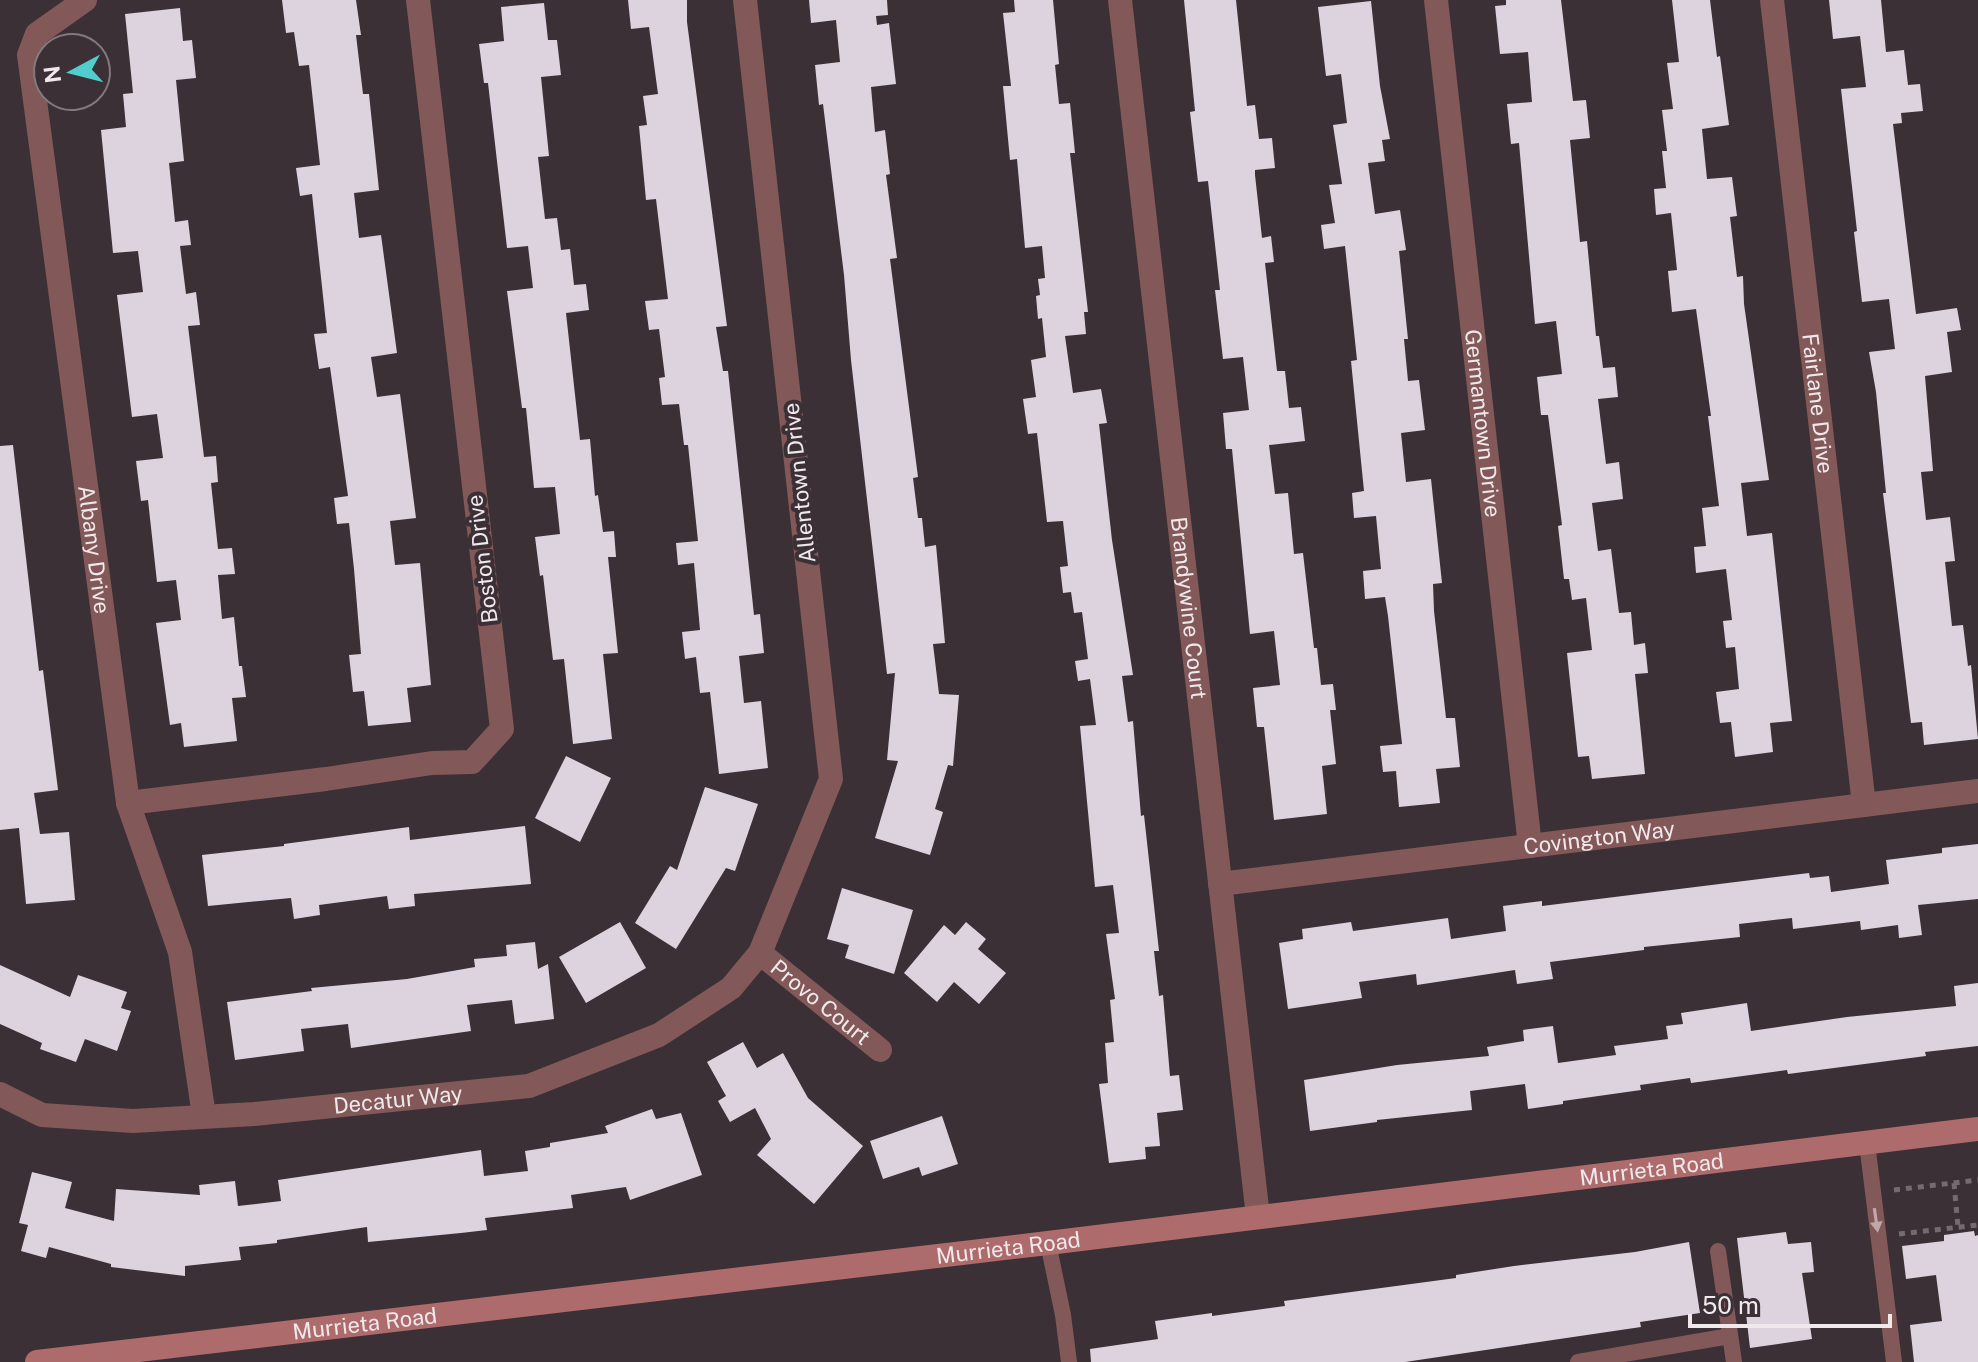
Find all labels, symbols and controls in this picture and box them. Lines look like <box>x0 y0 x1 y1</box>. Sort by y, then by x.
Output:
north arrow <box>32 32 112 112</box>
text: N <box>38 64 66 85</box>
street label: Germantown Drive <box>1460 328 1506 519</box>
street label: Fairlane Drive <box>1797 332 1839 475</box>
street label: Allentown Drive <box>778 402 820 564</box>
street label: Albany Drive <box>73 484 116 615</box>
street label: Boston Drive <box>461 493 503 625</box>
street label: Brandywine Court <box>1166 516 1212 701</box>
street label: Covington Way <box>1522 815 1677 860</box>
street label: Provo Court <box>766 954 876 1050</box>
street label: Decatur Way <box>332 1080 464 1119</box>
street label: Murrieta Road <box>1578 1147 1725 1191</box>
one-way arrow <box>1870 1208 1883 1233</box>
street label: Murrieta Road <box>935 1226 1082 1269</box>
scale bar <box>1690 1278 1890 1328</box>
text: 50 m <box>1702 1291 1759 1319</box>
street label: Murrieta Road <box>291 1302 438 1345</box>

